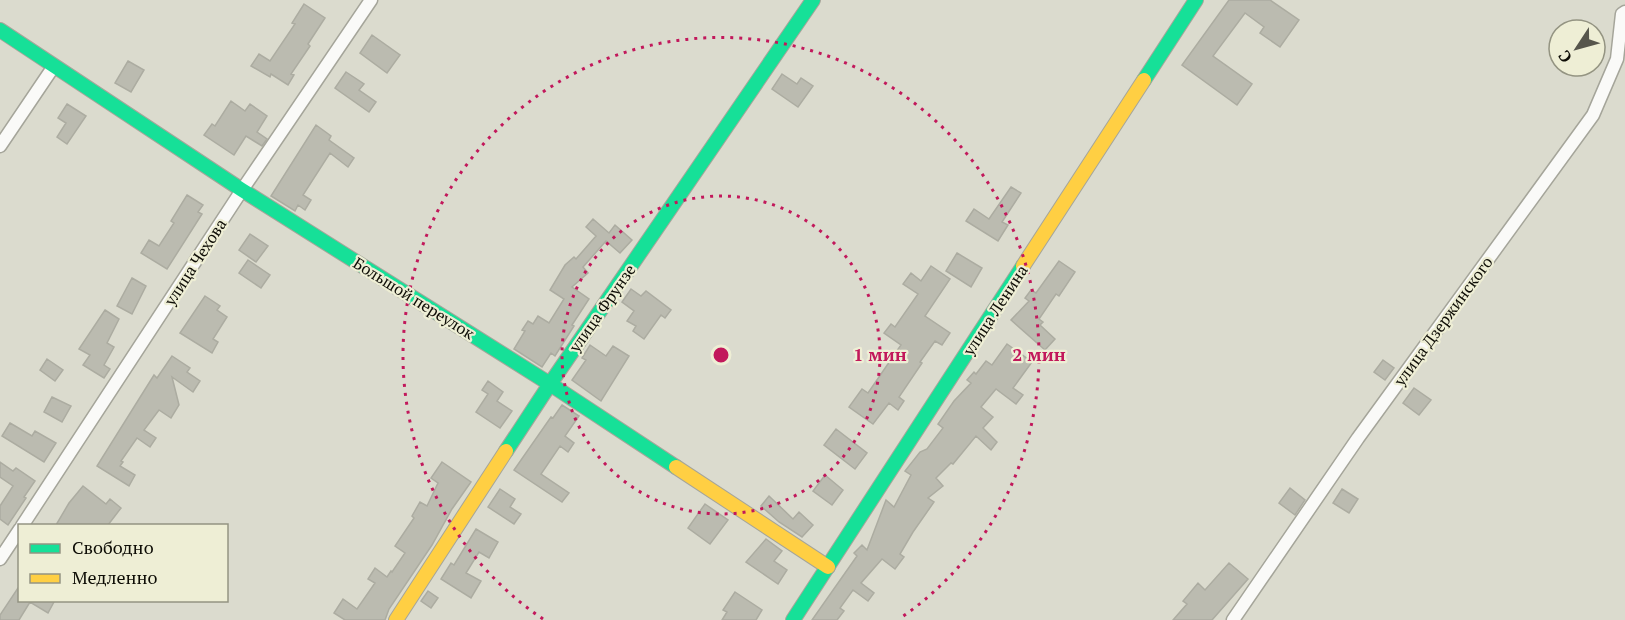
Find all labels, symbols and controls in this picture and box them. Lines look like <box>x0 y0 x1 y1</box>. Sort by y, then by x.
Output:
north arrow <box>1547 18 1607 78</box>
text: С <box>1553 46 1577 68</box>
street label: улица Чехова <box>158 214 231 311</box>
street label: Большой переулок <box>349 252 479 344</box>
street label: улица Дзержинского <box>1388 252 1498 391</box>
street label: улица Фрунзе <box>563 260 641 357</box>
street label: улица Ленина <box>957 260 1033 360</box>
text: 1 мин <box>853 342 907 366</box>
text: 2 мин <box>1012 342 1066 366</box>
centre of rings <box>711 345 731 365</box>
legend <box>18 524 228 602</box>
text: Свободно <box>72 535 154 559</box>
text: Медленно <box>72 565 158 589</box>

